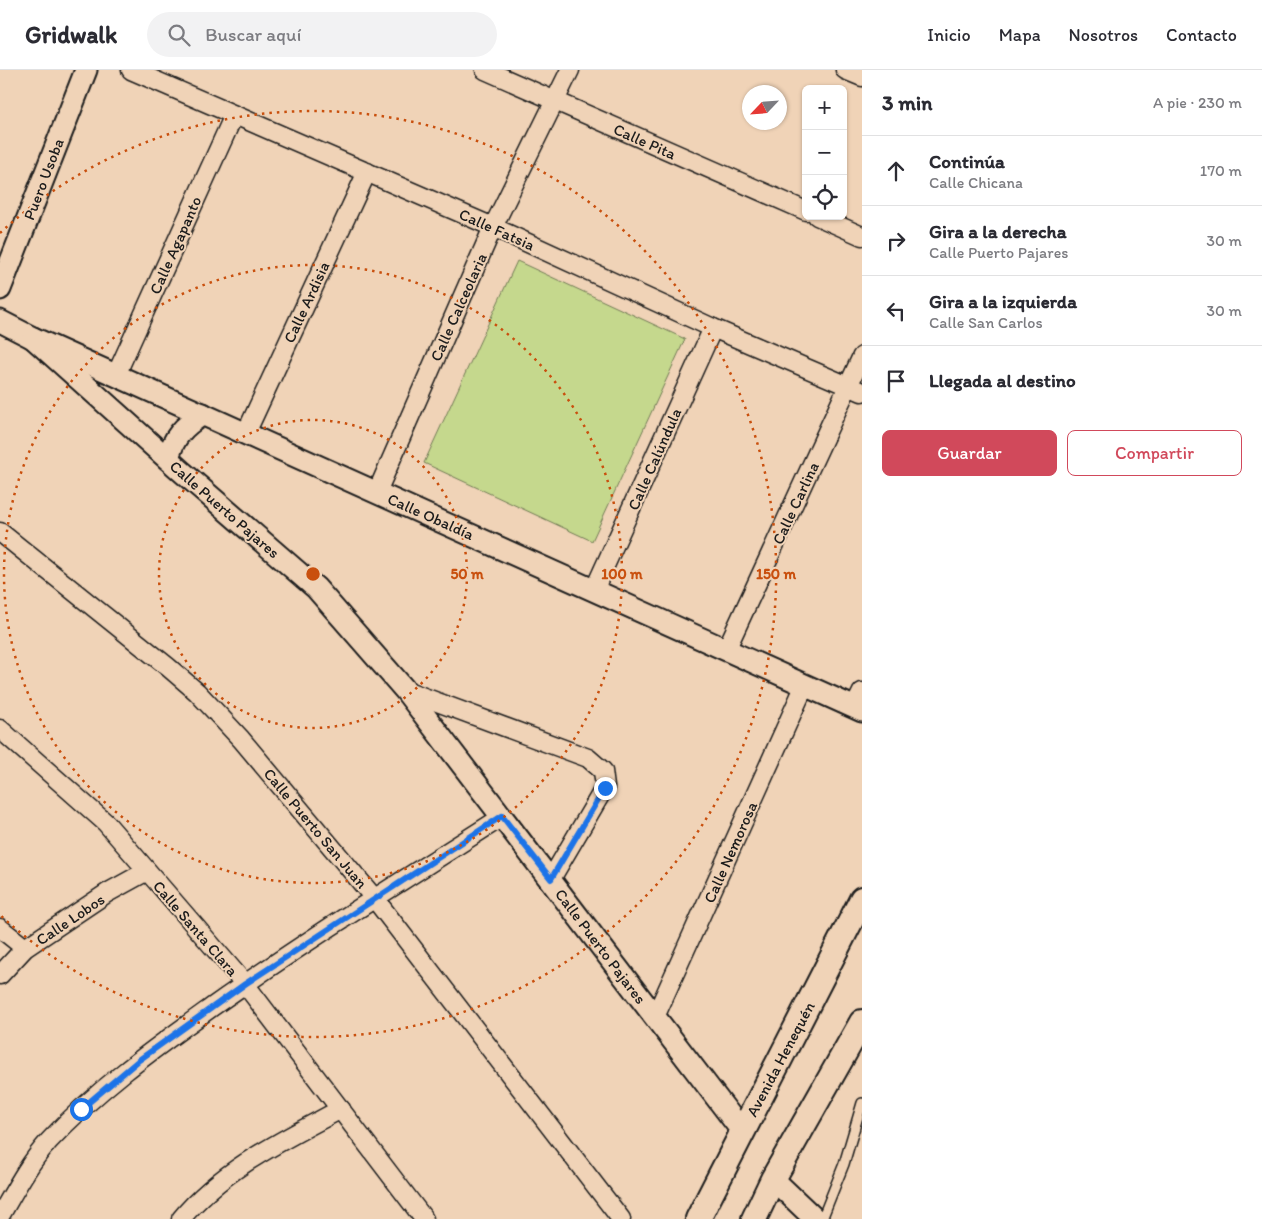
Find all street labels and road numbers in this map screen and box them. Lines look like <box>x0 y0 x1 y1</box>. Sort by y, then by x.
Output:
street label: Calle Pita <box>611 119 680 164</box>
street label: Puero Usoba <box>19 136 68 223</box>
street label: Calle Agapanto <box>145 193 206 297</box>
street label: Calle Fatsia <box>456 204 538 255</box>
street label: Calle Calceolaria <box>426 250 491 364</box>
street label: Calle Ardisia <box>279 258 334 346</box>
street label: Calle Calúndula <box>623 405 685 513</box>
street label: Calle Puerto Pajares <box>166 456 284 562</box>
street label: Calle Carlina <box>768 459 823 547</box>
street label: Calle Obaldía <box>385 489 478 544</box>
street label: Calle Puerto San Juan <box>260 764 372 892</box>
street label: Calle Nemorosa <box>700 798 762 906</box>
street label: Calle Santa Clara <box>149 877 243 981</box>
street label: Calle Puerto Pajares <box>551 885 650 1008</box>
street label: Calle Lobos <box>32 890 108 949</box>
street label: Avenida Henequén <box>742 999 819 1120</box>

